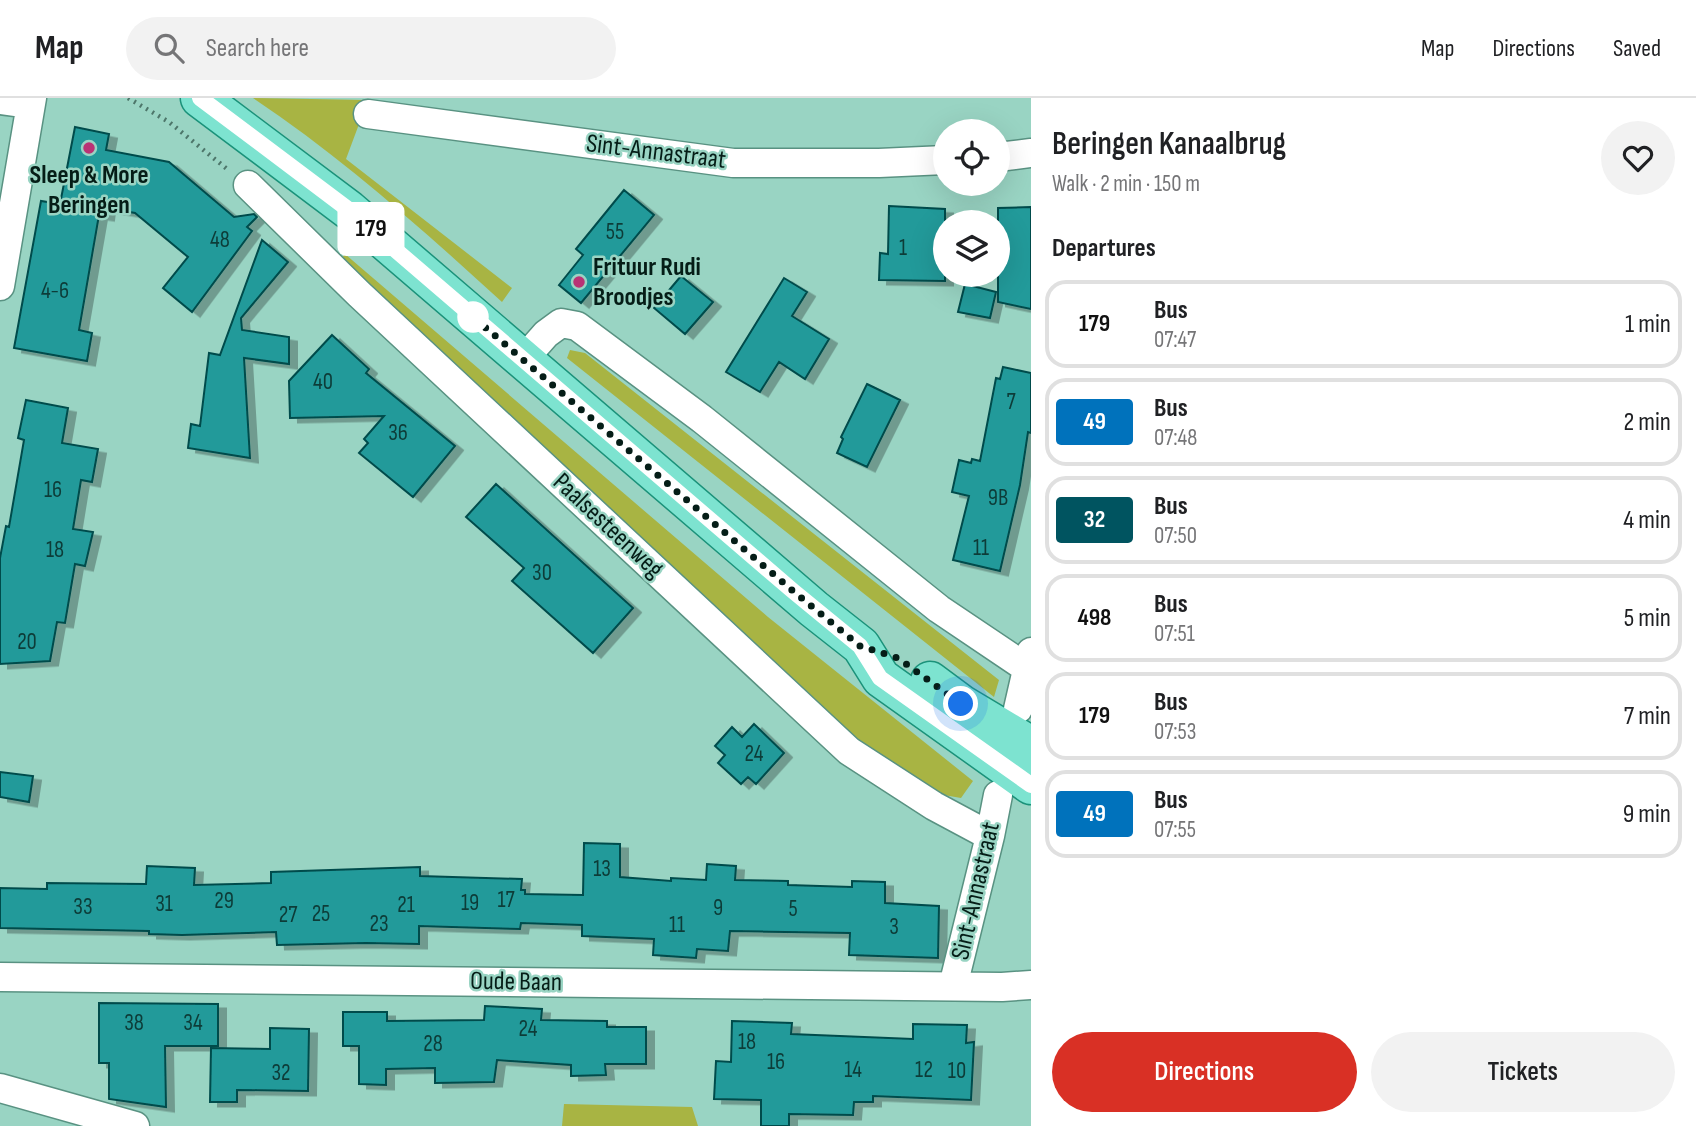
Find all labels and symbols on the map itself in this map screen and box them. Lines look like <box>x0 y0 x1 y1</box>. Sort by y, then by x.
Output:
street label: Sint-Annastraat <box>584 128 728 176</box>
marker: Sleep & More Beringen <box>81 140 97 156</box>
place label: Sleep & More Beringen <box>29 160 149 221</box>
line badge: 179 <box>331 206 411 252</box>
house number: 55 <box>606 218 624 246</box>
house number: 48 <box>210 226 230 254</box>
house number: 1 <box>899 234 907 262</box>
place label: Frituur Rudi Broodjes <box>593 252 701 313</box>
marker: Frituur Rudi Broodjes <box>571 274 587 290</box>
house number: 4-6 <box>41 277 69 305</box>
unlabelled marker <box>458 302 488 332</box>
house number: 40 <box>313 368 333 396</box>
house number: 7 <box>1006 388 1016 416</box>
house number: 36 <box>388 419 408 447</box>
street label: Paalsesteenweg <box>546 467 670 585</box>
house number: 16 <box>44 476 62 504</box>
house number: 9B <box>988 484 1008 512</box>
house number: 11 <box>973 534 989 562</box>
house number: 18 <box>46 536 64 564</box>
house number: 30 <box>532 559 552 587</box>
house number: 20 <box>17 628 37 656</box>
your location <box>943 686 978 721</box>
house number: 24 <box>745 740 764 768</box>
street label: Sint-Annastraat <box>945 819 1007 963</box>
house number: 13 <box>593 855 611 883</box>
house number: 17 <box>497 886 515 914</box>
house number: 29 <box>214 887 234 915</box>
house number: 19 <box>461 889 479 917</box>
house number: 31 <box>155 890 173 918</box>
house number: 21 <box>397 891 415 919</box>
house number: 33 <box>73 893 93 921</box>
house number: 9 <box>713 894 723 922</box>
house number: 5 <box>788 895 798 923</box>
house number: 25 <box>312 900 330 928</box>
house number: 27 <box>279 901 297 929</box>
house number: 23 <box>369 910 389 938</box>
house number: 11 <box>669 911 685 939</box>
house number: 3 <box>889 913 899 941</box>
street label: Oude Baan <box>470 966 562 998</box>
house number: 38 <box>124 1009 144 1037</box>
house number: 34 <box>183 1009 203 1037</box>
house number: 24 <box>519 1015 538 1043</box>
house number: 18 <box>738 1028 756 1056</box>
house number: 28 <box>423 1030 443 1058</box>
house number: 16 <box>767 1048 785 1076</box>
house number: 14 <box>844 1056 862 1084</box>
house number: 12 <box>915 1056 933 1084</box>
house number: 10 <box>948 1057 966 1085</box>
house number: 32 <box>271 1059 291 1087</box>

